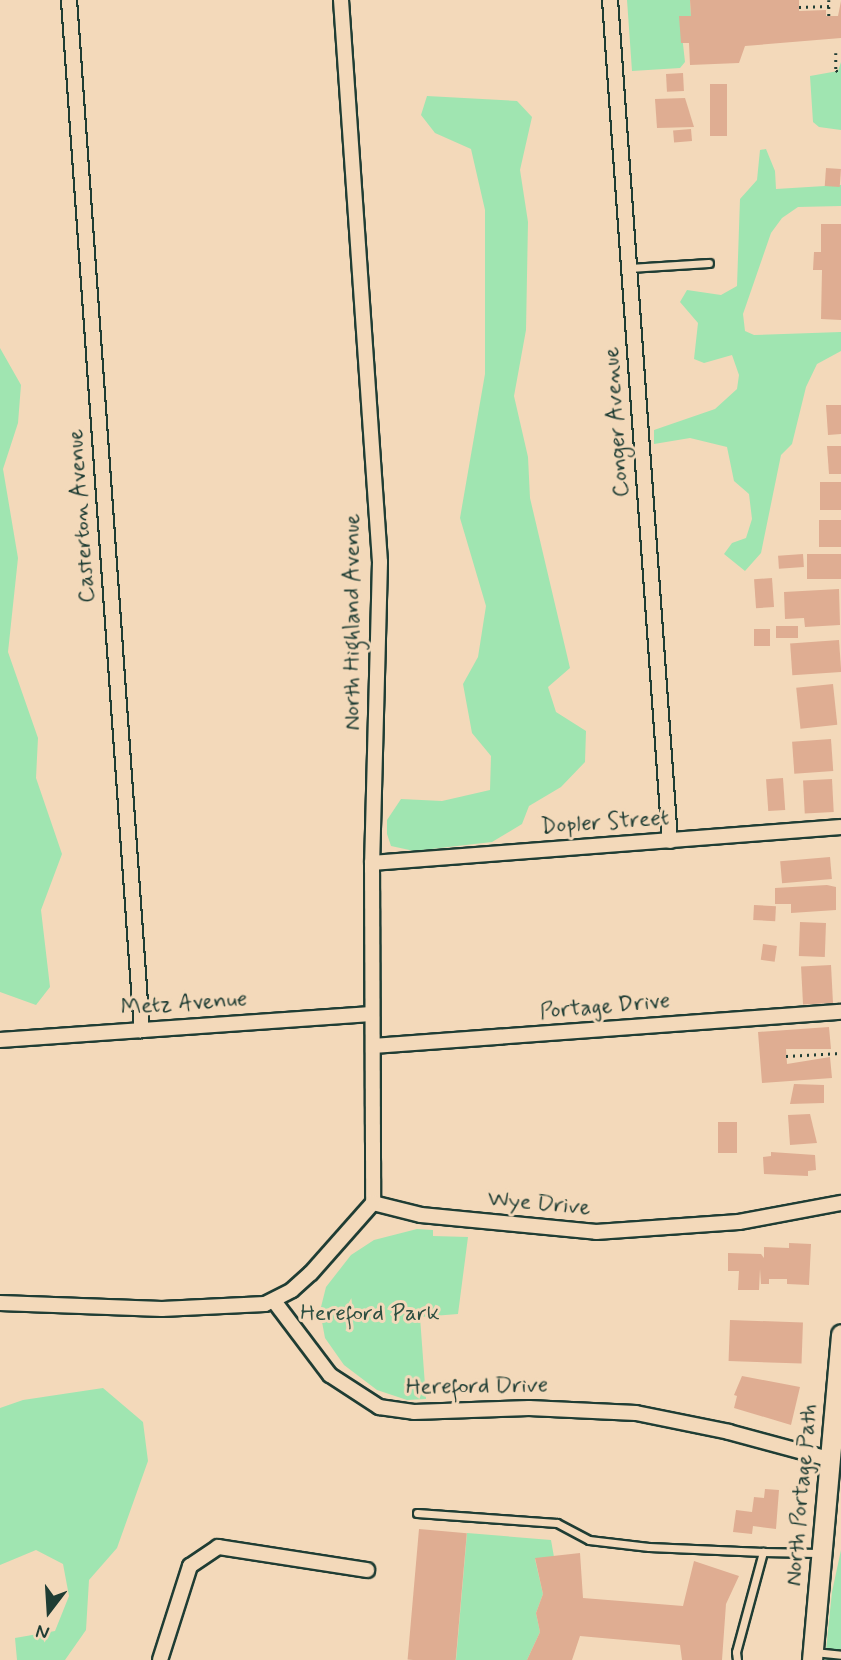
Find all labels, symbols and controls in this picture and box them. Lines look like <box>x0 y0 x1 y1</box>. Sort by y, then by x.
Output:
street label: Conger Avenue <box>598 347 636 497</box>
street label: Casterton Avenue <box>62 426 102 606</box>
street label: North Highland Avenue <box>339 512 367 732</box>
street label: Dopler Street <box>538 805 672 841</box>
street label: Metz Avenue <box>118 986 250 1022</box>
street label: Portage Drive <box>539 988 671 1026</box>
street label: Wye Drive <box>488 1186 590 1222</box>
park label: Hereford Park <box>302 1300 438 1328</box>
street label: Hereford Drive <box>407 1372 547 1402</box>
street label: North Portage Path <box>780 1403 824 1587</box>
north arrow <box>14 1576 84 1646</box>
text: N <box>33 1618 52 1645</box>

